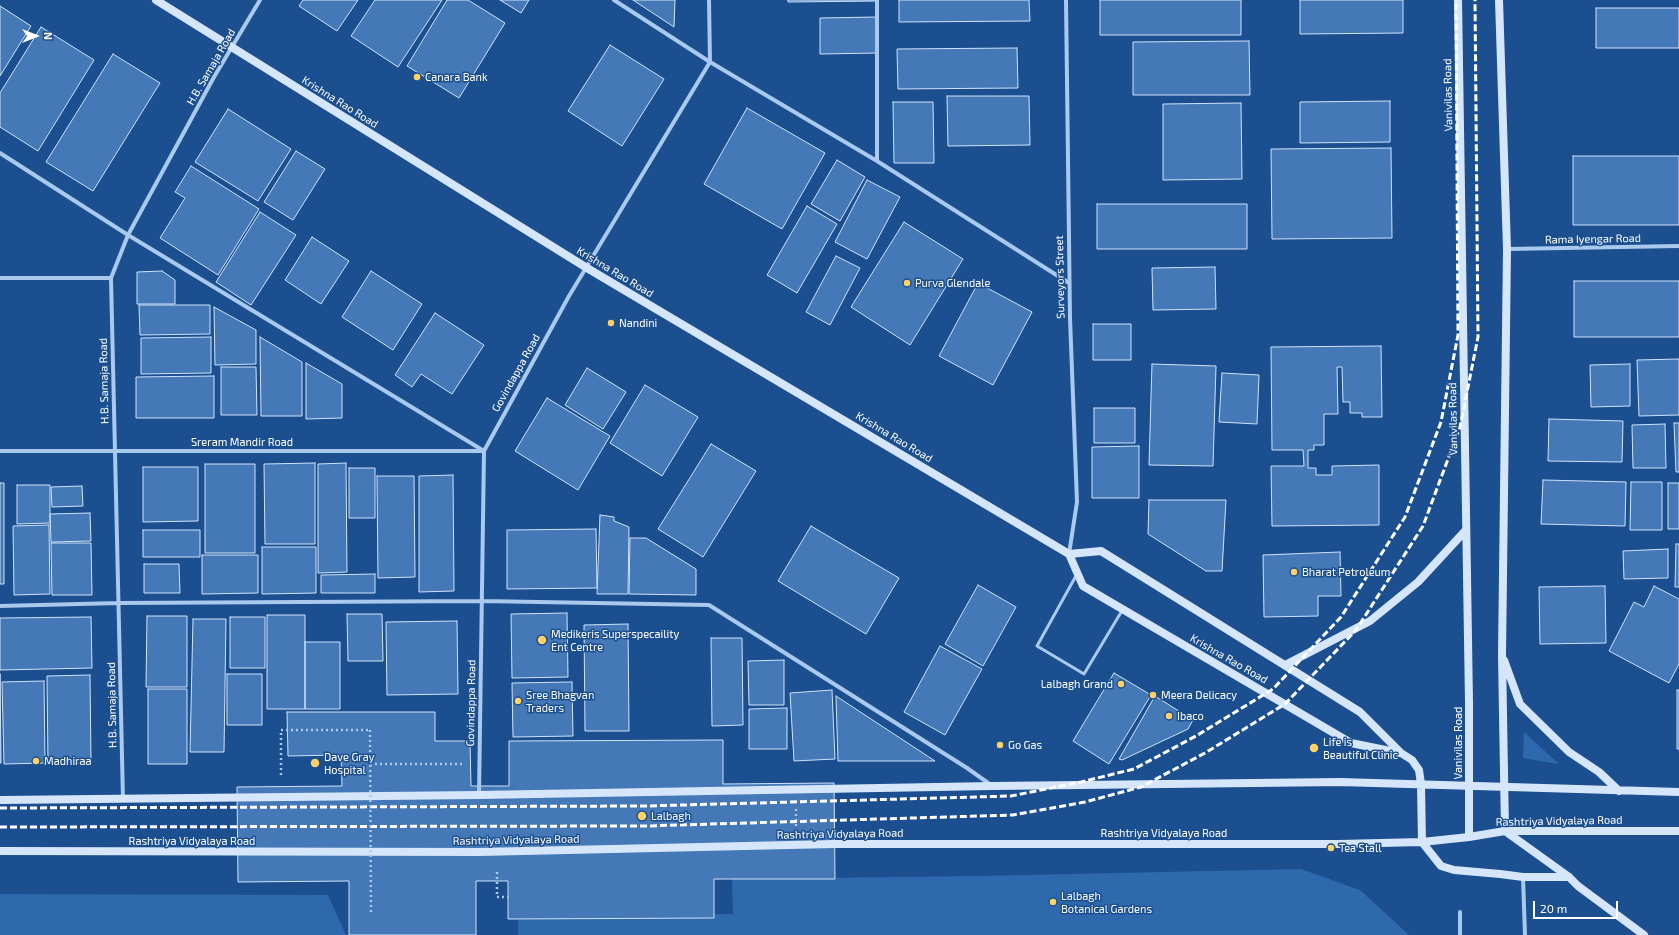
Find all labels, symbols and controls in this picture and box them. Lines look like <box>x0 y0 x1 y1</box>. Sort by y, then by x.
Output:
north arrow <box>16 16 56 56</box>
street label: H.B. Samaja Road <box>184 26 238 108</box>
text: N <box>42 32 55 40</box>
street label: Vanivilas Road <box>1441 58 1455 132</box>
place label: Canara Bank <box>425 70 487 84</box>
marker: Canara Bank <box>412 72 422 82</box>
street label: Krishna Rao Road <box>299 73 381 131</box>
street label: Rama Iyengar Road <box>1545 232 1641 246</box>
street label: Surveyors Street <box>1053 235 1067 319</box>
street label: Krishna Rao Road <box>574 244 656 300</box>
place label: Purva Glendale <box>915 276 990 290</box>
marker: Purva Glendale <box>902 278 912 288</box>
place label: Nandini <box>619 316 657 330</box>
marker: Nandini <box>606 318 616 328</box>
street label: Govindappa Road <box>489 332 543 414</box>
street label: H.B. Samaja Road <box>97 338 111 424</box>
street label: Vanivilas Road <box>1446 382 1460 456</box>
street label: Krishna Rao Road <box>853 409 935 465</box>
street label: Sreram Mandir Road <box>191 435 293 449</box>
place label: Bharat Petroleum <box>1302 565 1390 579</box>
marker: Bharat Petroleum <box>1289 567 1299 577</box>
place label: Medikeris Superspecaility Ent Centre <box>551 627 679 653</box>
street label: Krishna Rao Road <box>1188 631 1270 687</box>
marker: Medikeris Superspecaility Ent Centre <box>536 634 548 646</box>
street label: Govindappa Road <box>464 659 478 747</box>
street label: H.B. Samaja Road <box>105 662 119 748</box>
place label: Lalbagh Grand <box>1041 677 1113 691</box>
marker: Lalbagh Grand <box>1116 679 1126 689</box>
place label: Sree Bhagvan Traders <box>526 688 594 714</box>
place label: Meera Delicacy <box>1161 688 1237 702</box>
marker: Meera Delicacy <box>1148 690 1158 700</box>
marker: Sree Bhagvan Traders <box>513 696 523 706</box>
street label: Vanivilas Road <box>1451 707 1465 779</box>
place label: Ibaco <box>1177 709 1204 723</box>
marker: Ibaco <box>1164 711 1174 721</box>
place label: Life is Beautiful Clinic <box>1323 735 1398 761</box>
place label: Go Gas <box>1008 738 1042 752</box>
marker: Go Gas <box>995 740 1005 750</box>
marker: Life is Beautiful Clinic <box>1308 742 1320 754</box>
place label: Dave Gray Hospital <box>324 750 375 776</box>
place label: Madhiraa <box>44 754 92 768</box>
marker: Madhiraa <box>31 756 41 766</box>
marker: Dave Gray Hospital <box>309 757 321 769</box>
place label: Lalbagh <box>651 809 691 823</box>
marker: Lalbagh <box>636 810 648 822</box>
street label: Rashtriya Vidyalaya Road <box>1495 813 1623 829</box>
street label: Rashtriya Vidyalaya Road <box>776 826 904 842</box>
street label: Rashtriya Vidyalaya Road <box>1101 826 1227 840</box>
street label: Rashtriya Vidyalaya Road <box>452 832 580 848</box>
street label: Rashtriya Vidyalaya Road <box>129 834 255 848</box>
place label: Tea Stall <box>1339 841 1381 855</box>
marker: Tea Stall <box>1326 843 1336 853</box>
place label: Lalbagh Botanical Gardens <box>1061 889 1152 915</box>
scale bar <box>1535 893 1620 919</box>
marker: Lalbagh Botanical Gardens <box>1048 897 1058 907</box>
text: 20 m <box>1540 901 1567 915</box>

